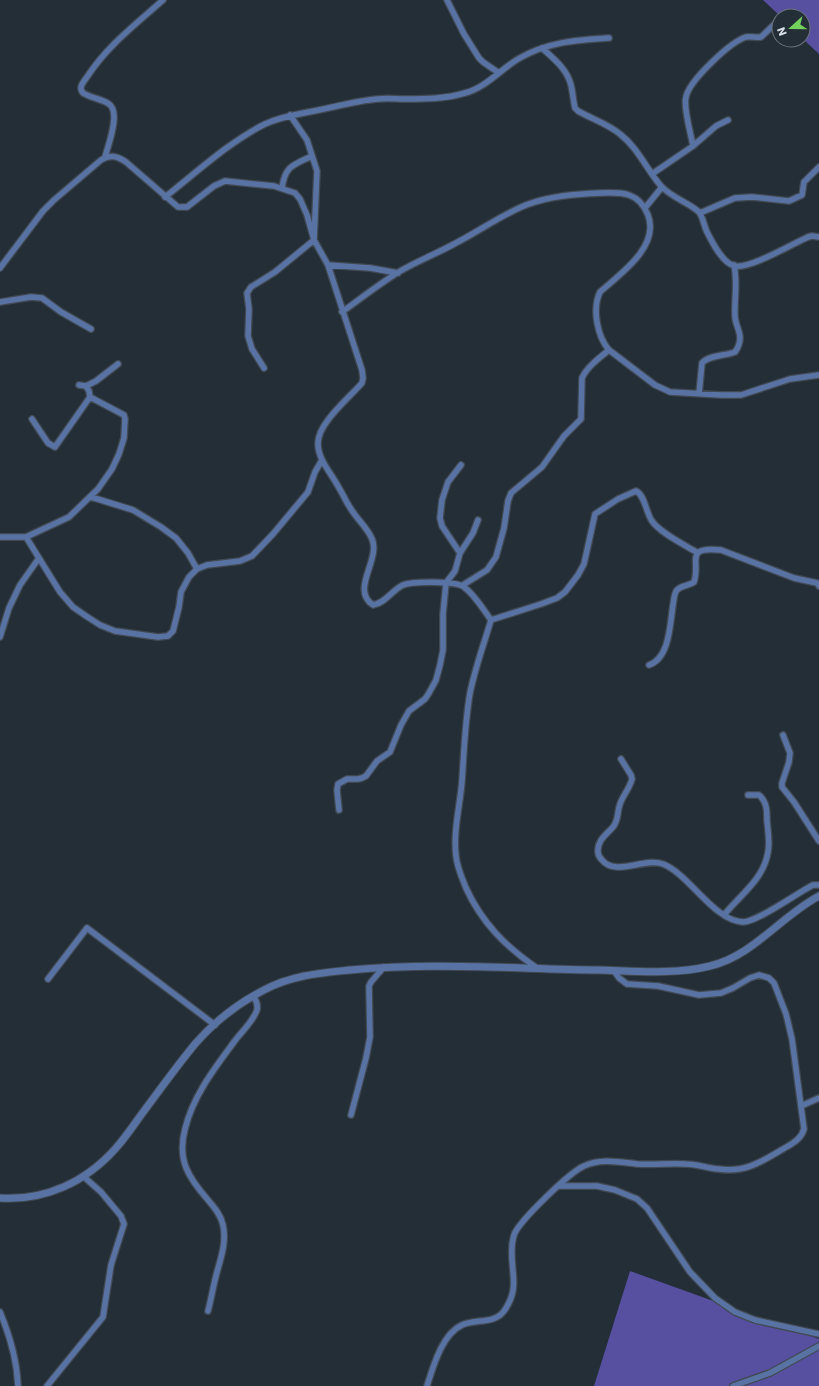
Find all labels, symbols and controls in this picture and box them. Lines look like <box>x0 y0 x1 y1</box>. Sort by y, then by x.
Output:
north arrow <box>771 8 811 48</box>
text: N <box>773 25 791 38</box>

